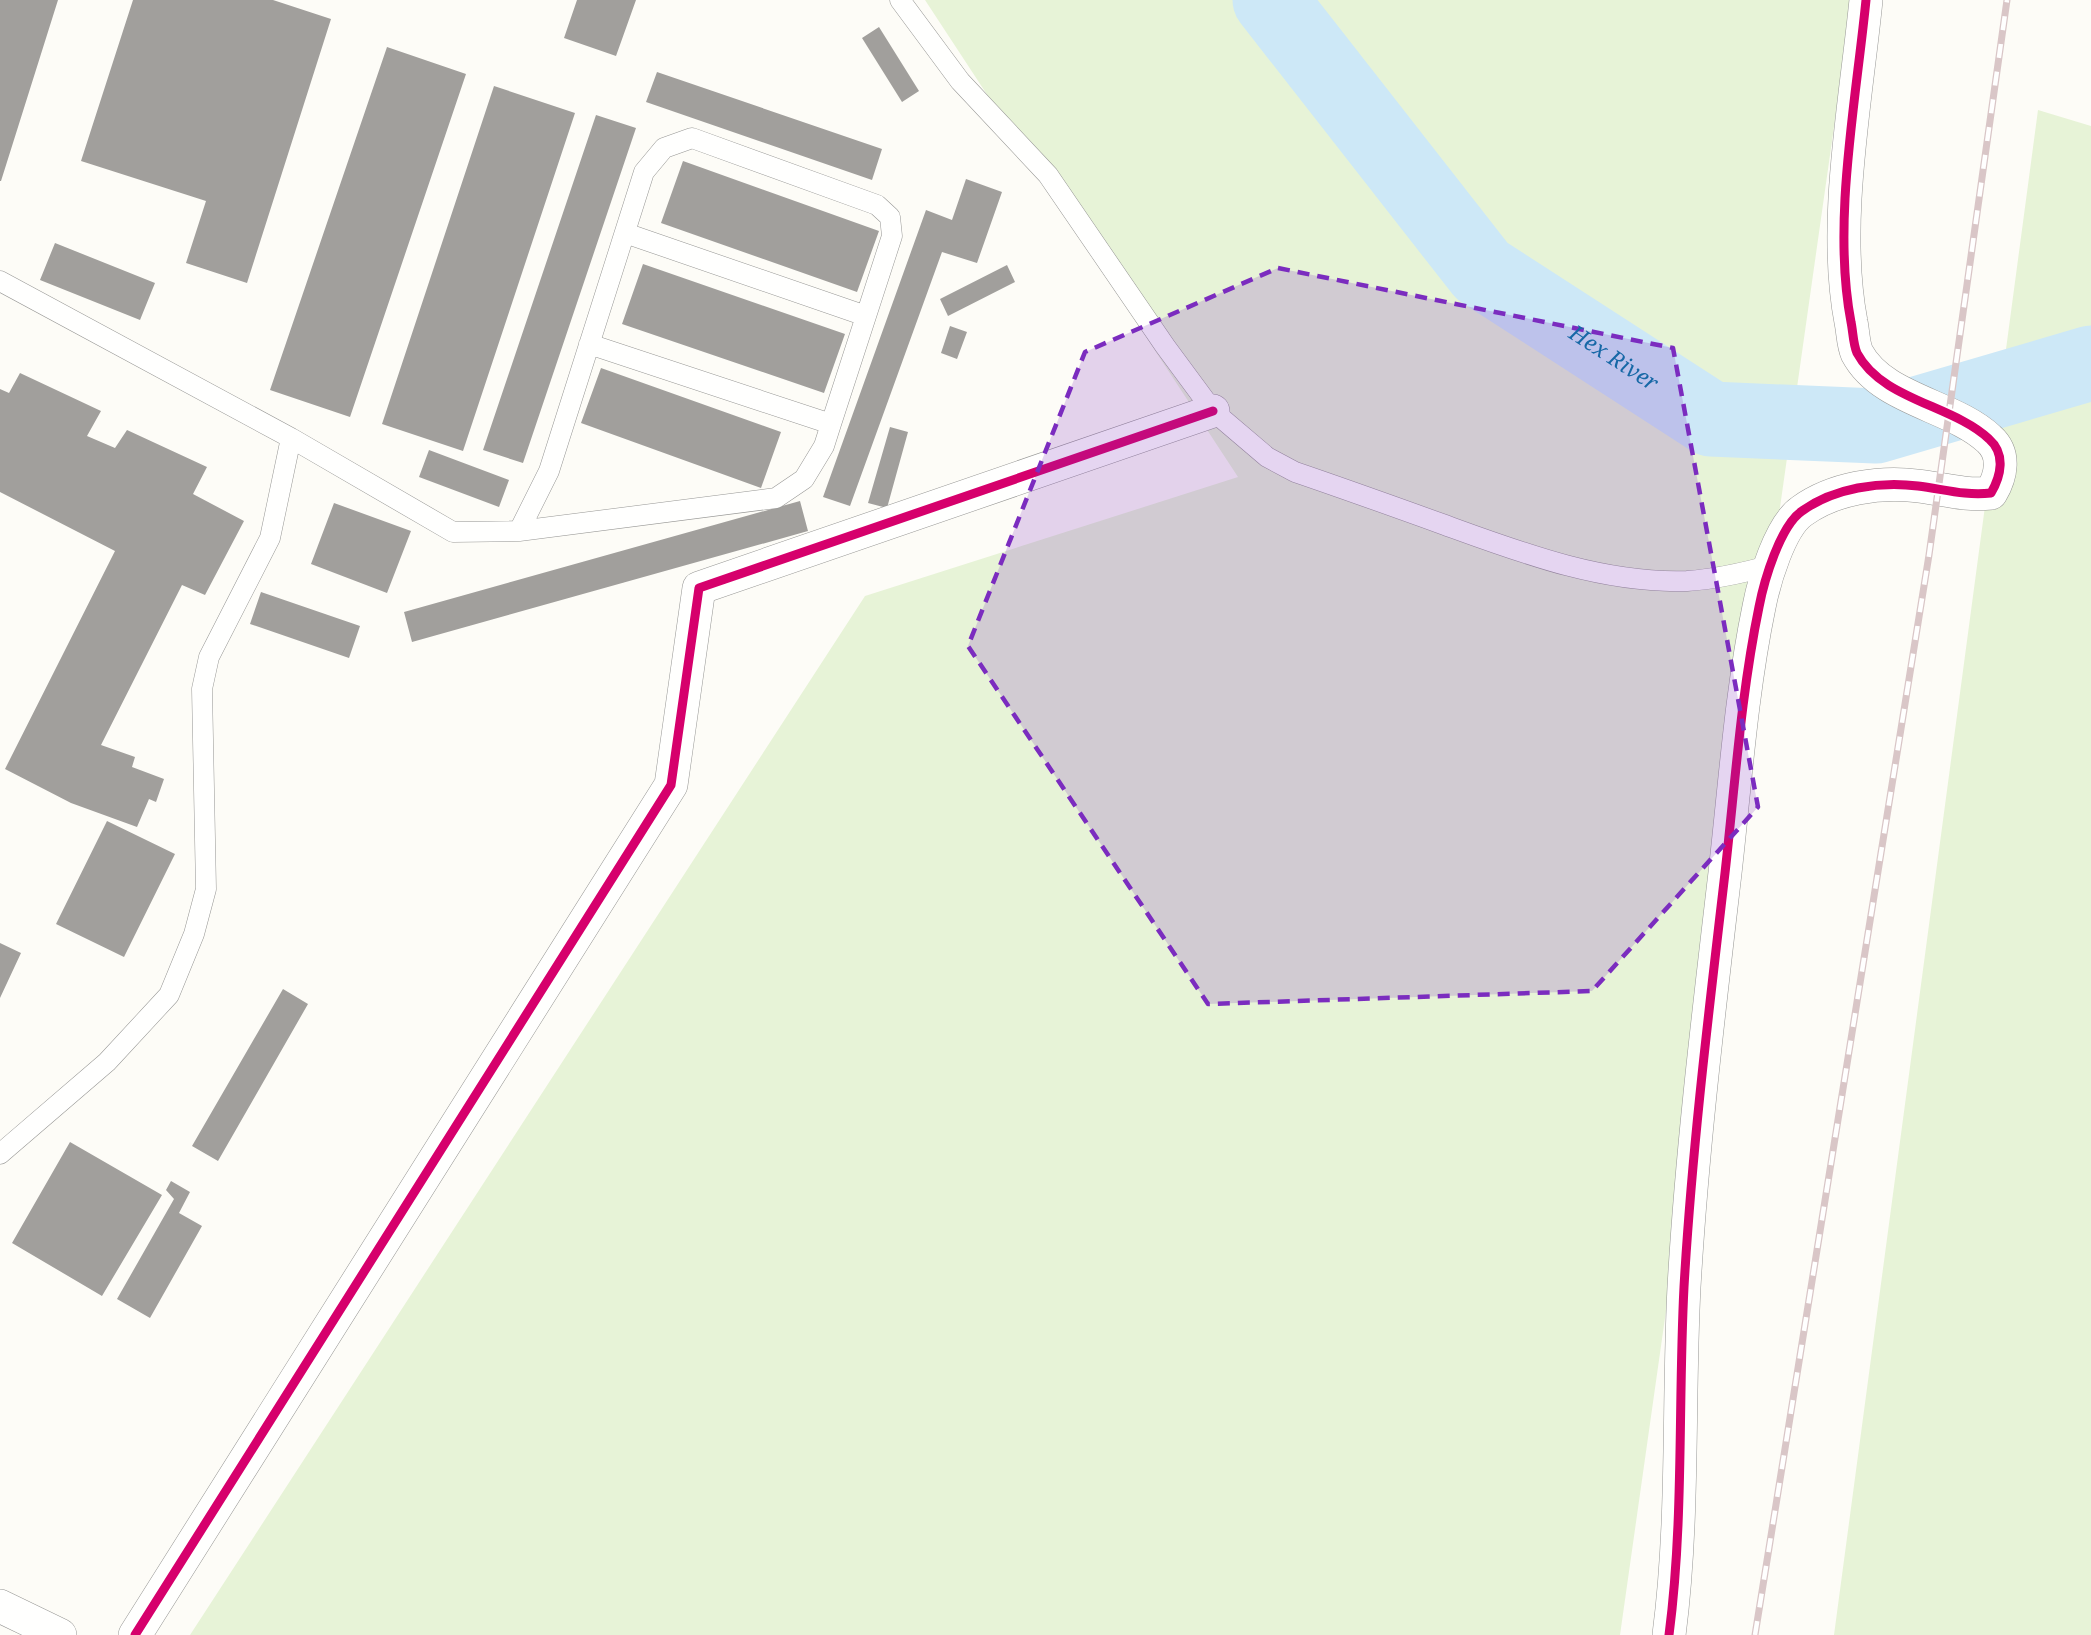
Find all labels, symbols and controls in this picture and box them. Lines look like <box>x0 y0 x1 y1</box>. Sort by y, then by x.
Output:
water label: Hex River <box>1564 316 1666 397</box>

